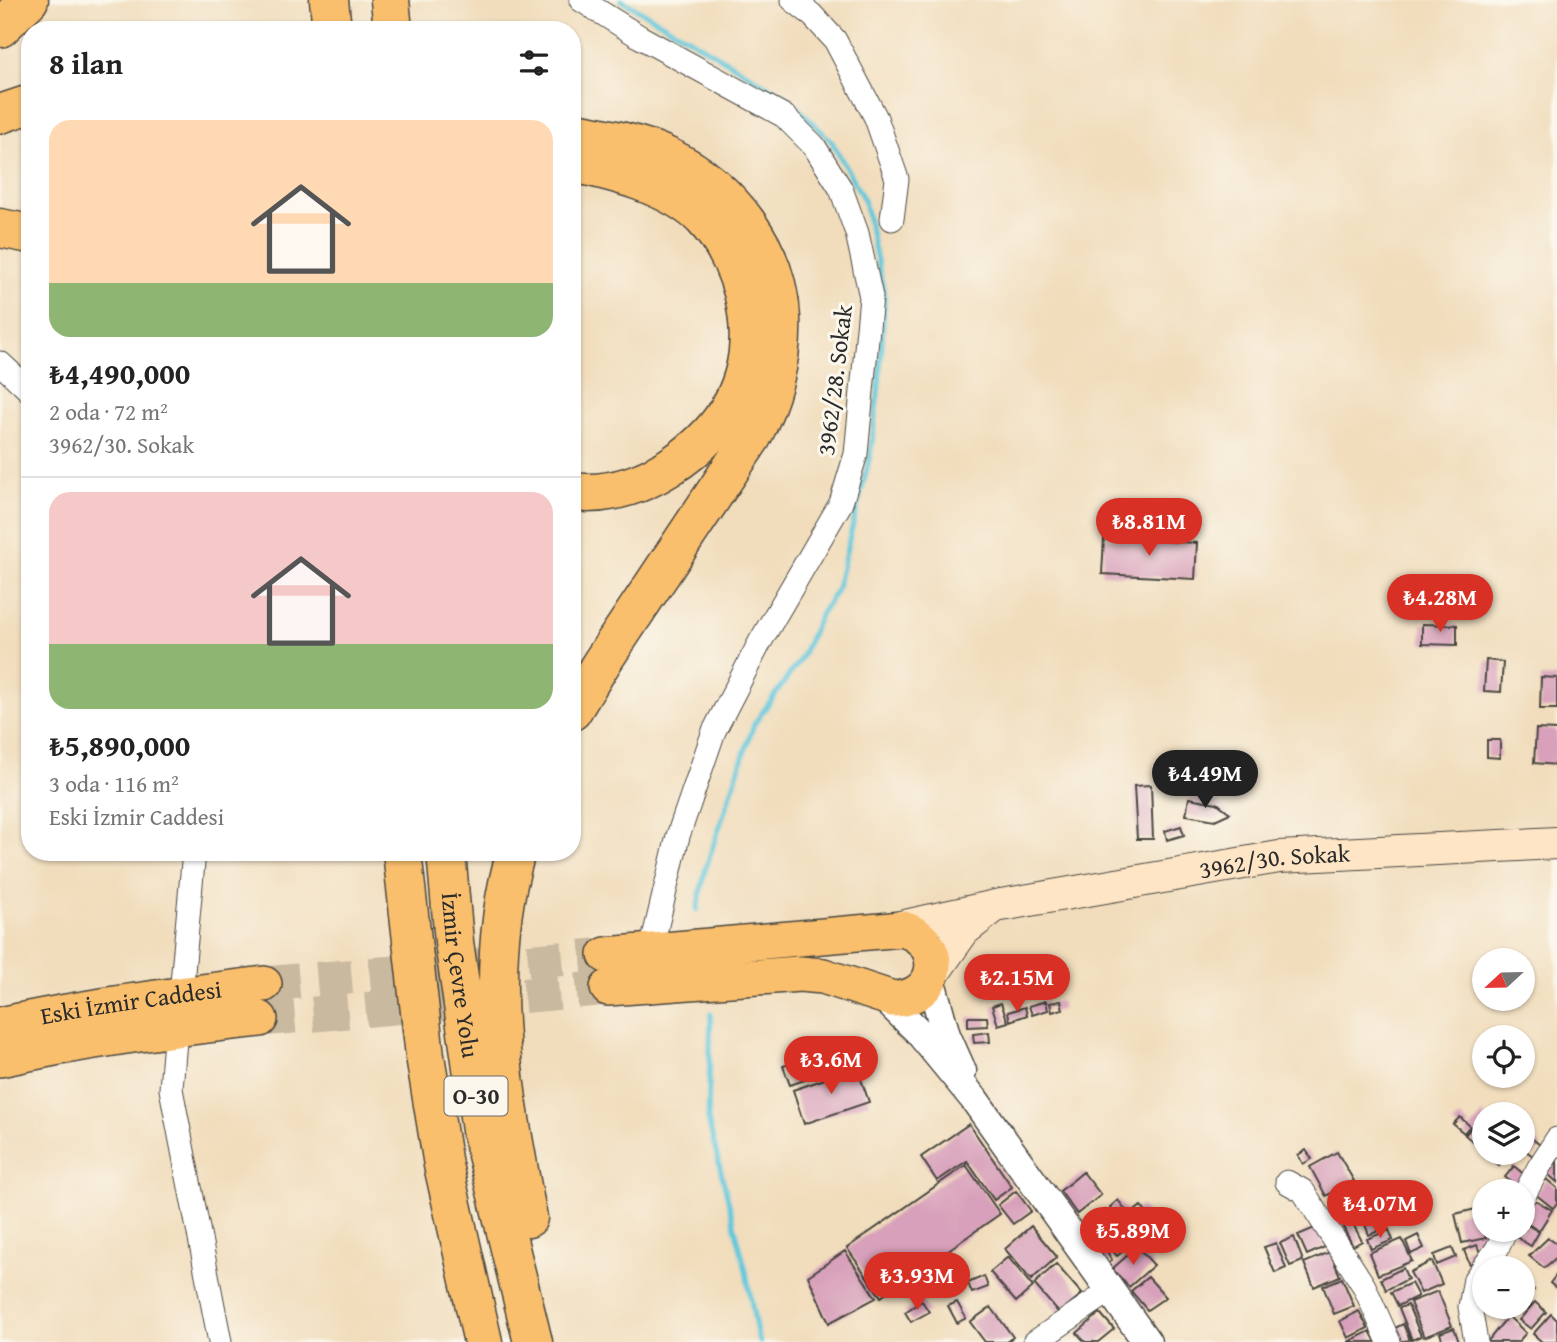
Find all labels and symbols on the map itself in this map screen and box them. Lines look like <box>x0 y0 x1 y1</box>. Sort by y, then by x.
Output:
street label: 3962/28. Sokak <box>808 302 861 457</box>
pin: ₺8.81M <box>1092 498 1206 558</box>
pin: ₺4.28M <box>1383 574 1497 634</box>
pin: ₺4.49M <box>1148 750 1262 810</box>
street label: 3962/30. Sokak <box>1197 835 1352 887</box>
street label: İzmir Çevre Yolu <box>433 891 488 1060</box>
north arrow <box>1472 948 1535 1012</box>
pin: ₺2.15M <box>960 954 1074 1014</box>
street label: Eski İzmir Caddesi <box>37 971 224 1033</box>
pin: ₺3.6M <box>782 1036 880 1096</box>
road number: O-30 <box>444 1077 508 1116</box>
pin: ₺4.07M <box>1323 1180 1437 1240</box>
pin: ₺5.89M <box>1076 1208 1190 1267</box>
pin: ₺3.93M <box>860 1252 974 1312</box>

